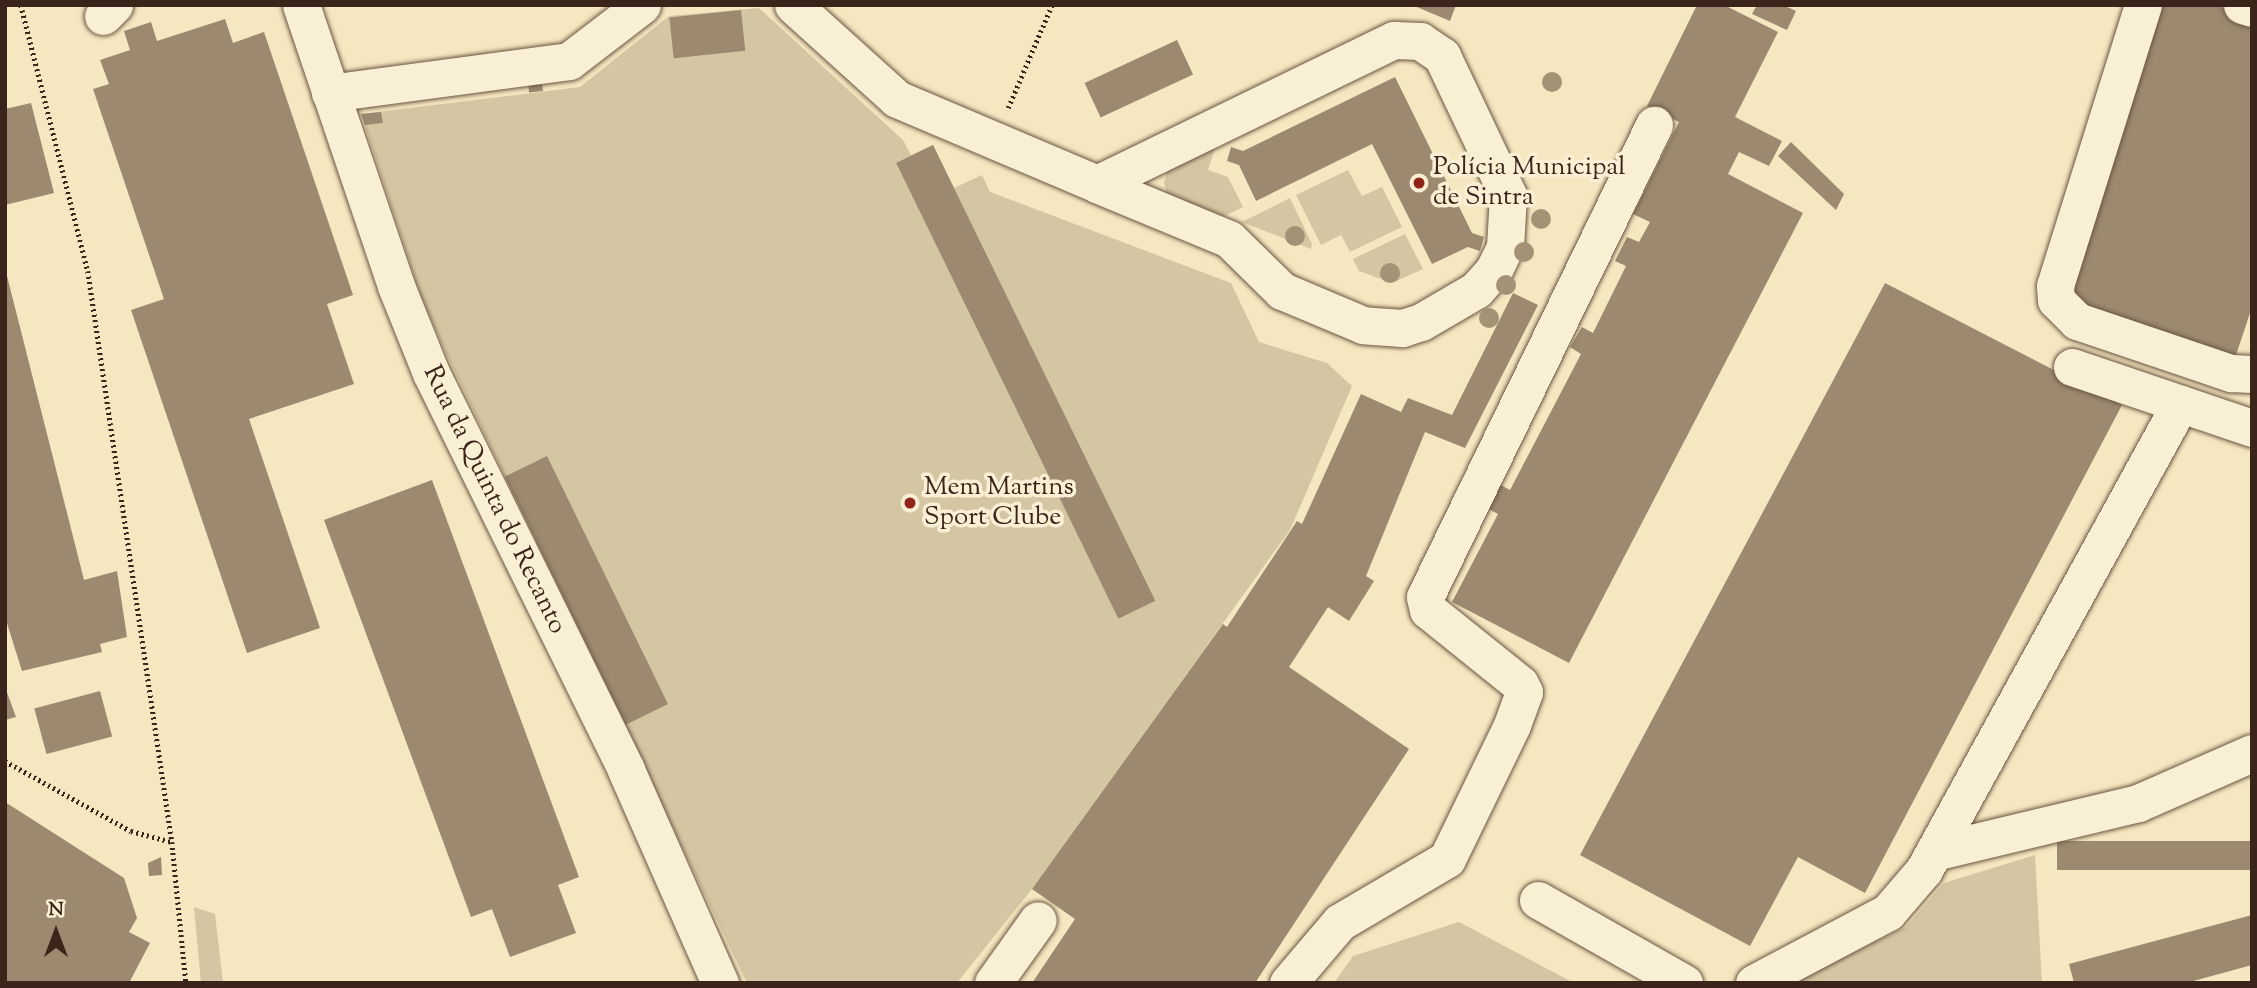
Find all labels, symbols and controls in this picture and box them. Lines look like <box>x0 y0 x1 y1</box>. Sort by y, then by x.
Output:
place label: Polícia Municipal de Sintra <box>1433 152 1626 214</box>
marker: Polícia Municipal de Sintra <box>1411 175 1427 191</box>
street label: Rua da Quinta do Recanto <box>415 361 573 639</box>
place label: Mem Martins Sport Clube <box>924 472 1074 534</box>
marker: Mem Martins Sport Clube <box>902 495 918 511</box>
north arrow <box>21 897 91 967</box>
text: N <box>48 897 64 924</box>

